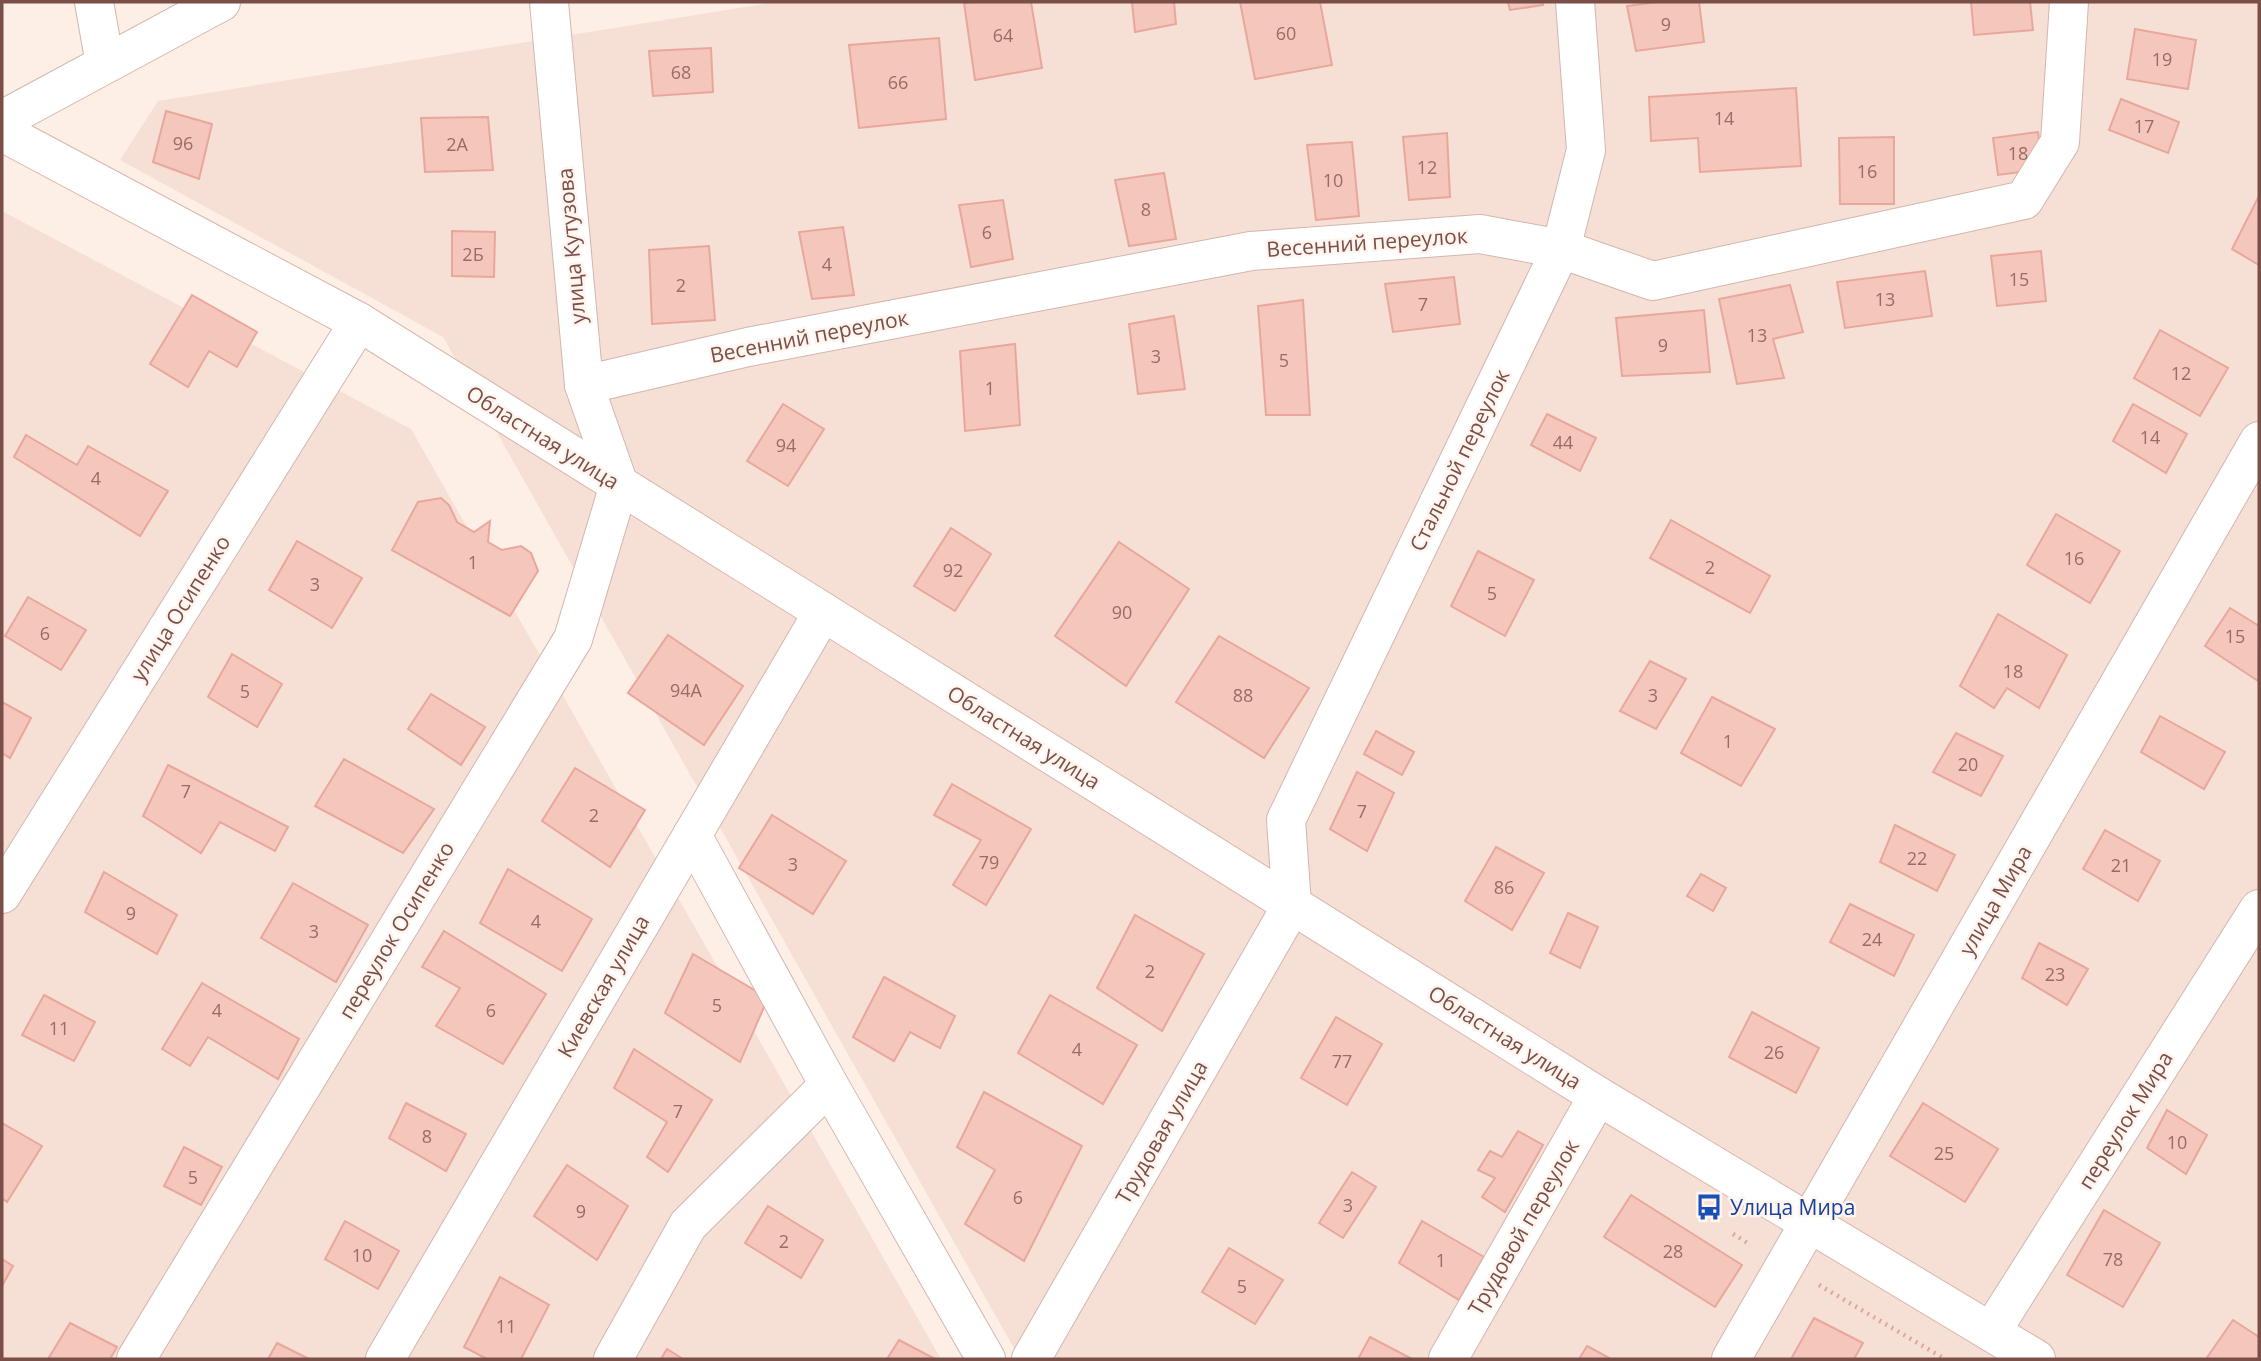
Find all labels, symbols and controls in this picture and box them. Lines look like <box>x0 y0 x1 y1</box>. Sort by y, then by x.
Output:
house number: 9 <box>1661 12 1671 36</box>
house number: 60 <box>1276 21 1296 45</box>
house number: 64 <box>993 23 1013 47</box>
house number: 19 <box>2152 47 2172 71</box>
house number: 68 <box>671 60 691 84</box>
house number: 66 <box>888 70 908 94</box>
house number: 14 <box>1714 106 1734 130</box>
house number: 17 <box>2134 114 2154 138</box>
house number: 96 <box>173 131 193 155</box>
house number: 2А <box>446 132 468 156</box>
house number: 18 <box>2008 141 2028 165</box>
house number: 12 <box>1417 155 1437 179</box>
house number: 16 <box>1857 159 1877 183</box>
street label: улица Кутузова <box>550 167 592 325</box>
house number: 10 <box>1323 168 1343 192</box>
house number: 8 <box>1141 197 1151 221</box>
house number: 6 <box>982 220 992 244</box>
street label: Весенний переулок <box>1266 221 1469 263</box>
house number: 2Б <box>462 242 484 266</box>
house number: 4 <box>822 252 832 276</box>
house number: 15 <box>2009 267 2029 291</box>
house number: 2 <box>676 273 686 297</box>
house number: 13 <box>1875 287 1895 311</box>
house number: 7 <box>1418 292 1428 316</box>
street label: Весенний переулок <box>707 303 911 369</box>
house number: 13 <box>1747 323 1767 347</box>
house number: 9 <box>1658 333 1668 357</box>
house number: 3 <box>1151 344 1161 368</box>
house number: 5 <box>1279 348 1289 372</box>
house number: 12 <box>2171 361 2191 385</box>
street label: Стальной переулок <box>1403 364 1515 556</box>
house number: 1 <box>985 376 995 400</box>
street label: Областная улица <box>461 379 625 495</box>
house number: 14 <box>2140 425 2160 449</box>
house number: 44 <box>1553 430 1573 454</box>
house number: 94 <box>776 433 796 457</box>
house number: 4 <box>91 466 101 490</box>
street label: улица Осипенко <box>124 530 236 686</box>
house number: 16 <box>2064 546 2084 570</box>
house number: 1 <box>468 550 478 574</box>
house number: 2 <box>1705 555 1715 579</box>
house number: 92 <box>943 558 963 582</box>
house number: 3 <box>310 572 320 596</box>
house number: 5 <box>1487 581 1497 605</box>
house number: 90 <box>1112 600 1132 624</box>
house number: 6 <box>40 621 50 645</box>
house number: 15 <box>2225 624 2245 648</box>
house number: 18 <box>2003 659 2023 683</box>
house number: 94А <box>670 678 703 702</box>
house number: 5 <box>240 679 250 703</box>
street label: Областная улица <box>942 679 1106 795</box>
house number: 88 <box>1233 683 1253 707</box>
house number: 3 <box>1648 683 1658 707</box>
house number: 1 <box>1723 729 1733 753</box>
house number: 20 <box>1958 752 1978 776</box>
house number: 7 <box>181 779 191 803</box>
house number: 7 <box>1357 799 1367 823</box>
house number: 2 <box>589 803 599 827</box>
street label: переулок Осипенко <box>332 836 460 1024</box>
street label: улица Мира <box>1952 840 2038 960</box>
house number: 22 <box>1907 846 1927 870</box>
house number: 79 <box>979 850 999 874</box>
house number: 3 <box>788 852 798 876</box>
house number: 21 <box>2111 853 2131 877</box>
house number: 86 <box>1494 875 1514 899</box>
house number: 9 <box>126 901 136 925</box>
house number: 4 <box>531 909 541 933</box>
street label: Киевская улица <box>551 910 655 1062</box>
house number: 3 <box>309 919 319 943</box>
house number: 24 <box>1862 927 1882 951</box>
house number: 2 <box>1145 959 1155 983</box>
house number: 23 <box>2045 962 2065 986</box>
street label: Областная улица <box>1423 979 1587 1095</box>
house number: 5 <box>712 993 722 1017</box>
house number: 4 <box>212 998 222 1022</box>
house number: 6 <box>486 998 496 1022</box>
house number: 11 <box>49 1016 69 1040</box>
house number: 4 <box>1072 1037 1082 1061</box>
house number: 26 <box>1764 1040 1784 1064</box>
street label: переулок Мира <box>2071 1046 2179 1194</box>
house number: 77 <box>1332 1049 1352 1073</box>
street label: Трудовая улица <box>1109 1055 1213 1209</box>
house number: 7 <box>673 1099 683 1123</box>
house number: 8 <box>422 1124 432 1148</box>
house number: 10 <box>2167 1130 2187 1154</box>
street label: Трудовой переулок <box>1461 1134 1585 1320</box>
house number: 25 <box>1934 1141 1954 1165</box>
house number: 5 <box>188 1165 198 1189</box>
house number: 6 <box>1013 1185 1023 1209</box>
bus stop icon: Улица Мира <box>1694 1192 1724 1222</box>
house number: 3 <box>1343 1193 1353 1217</box>
place label: Улица Мира <box>1730 1193 1855 1221</box>
house number: 9 <box>576 1199 586 1223</box>
house number: 2 <box>779 1229 789 1253</box>
house number: 28 <box>1663 1239 1683 1263</box>
house number: 10 <box>352 1243 372 1267</box>
house number: 78 <box>2103 1247 2123 1271</box>
house number: 1 <box>1436 1248 1446 1272</box>
house number: 5 <box>1237 1274 1247 1298</box>
house number: 11 <box>496 1314 516 1338</box>

